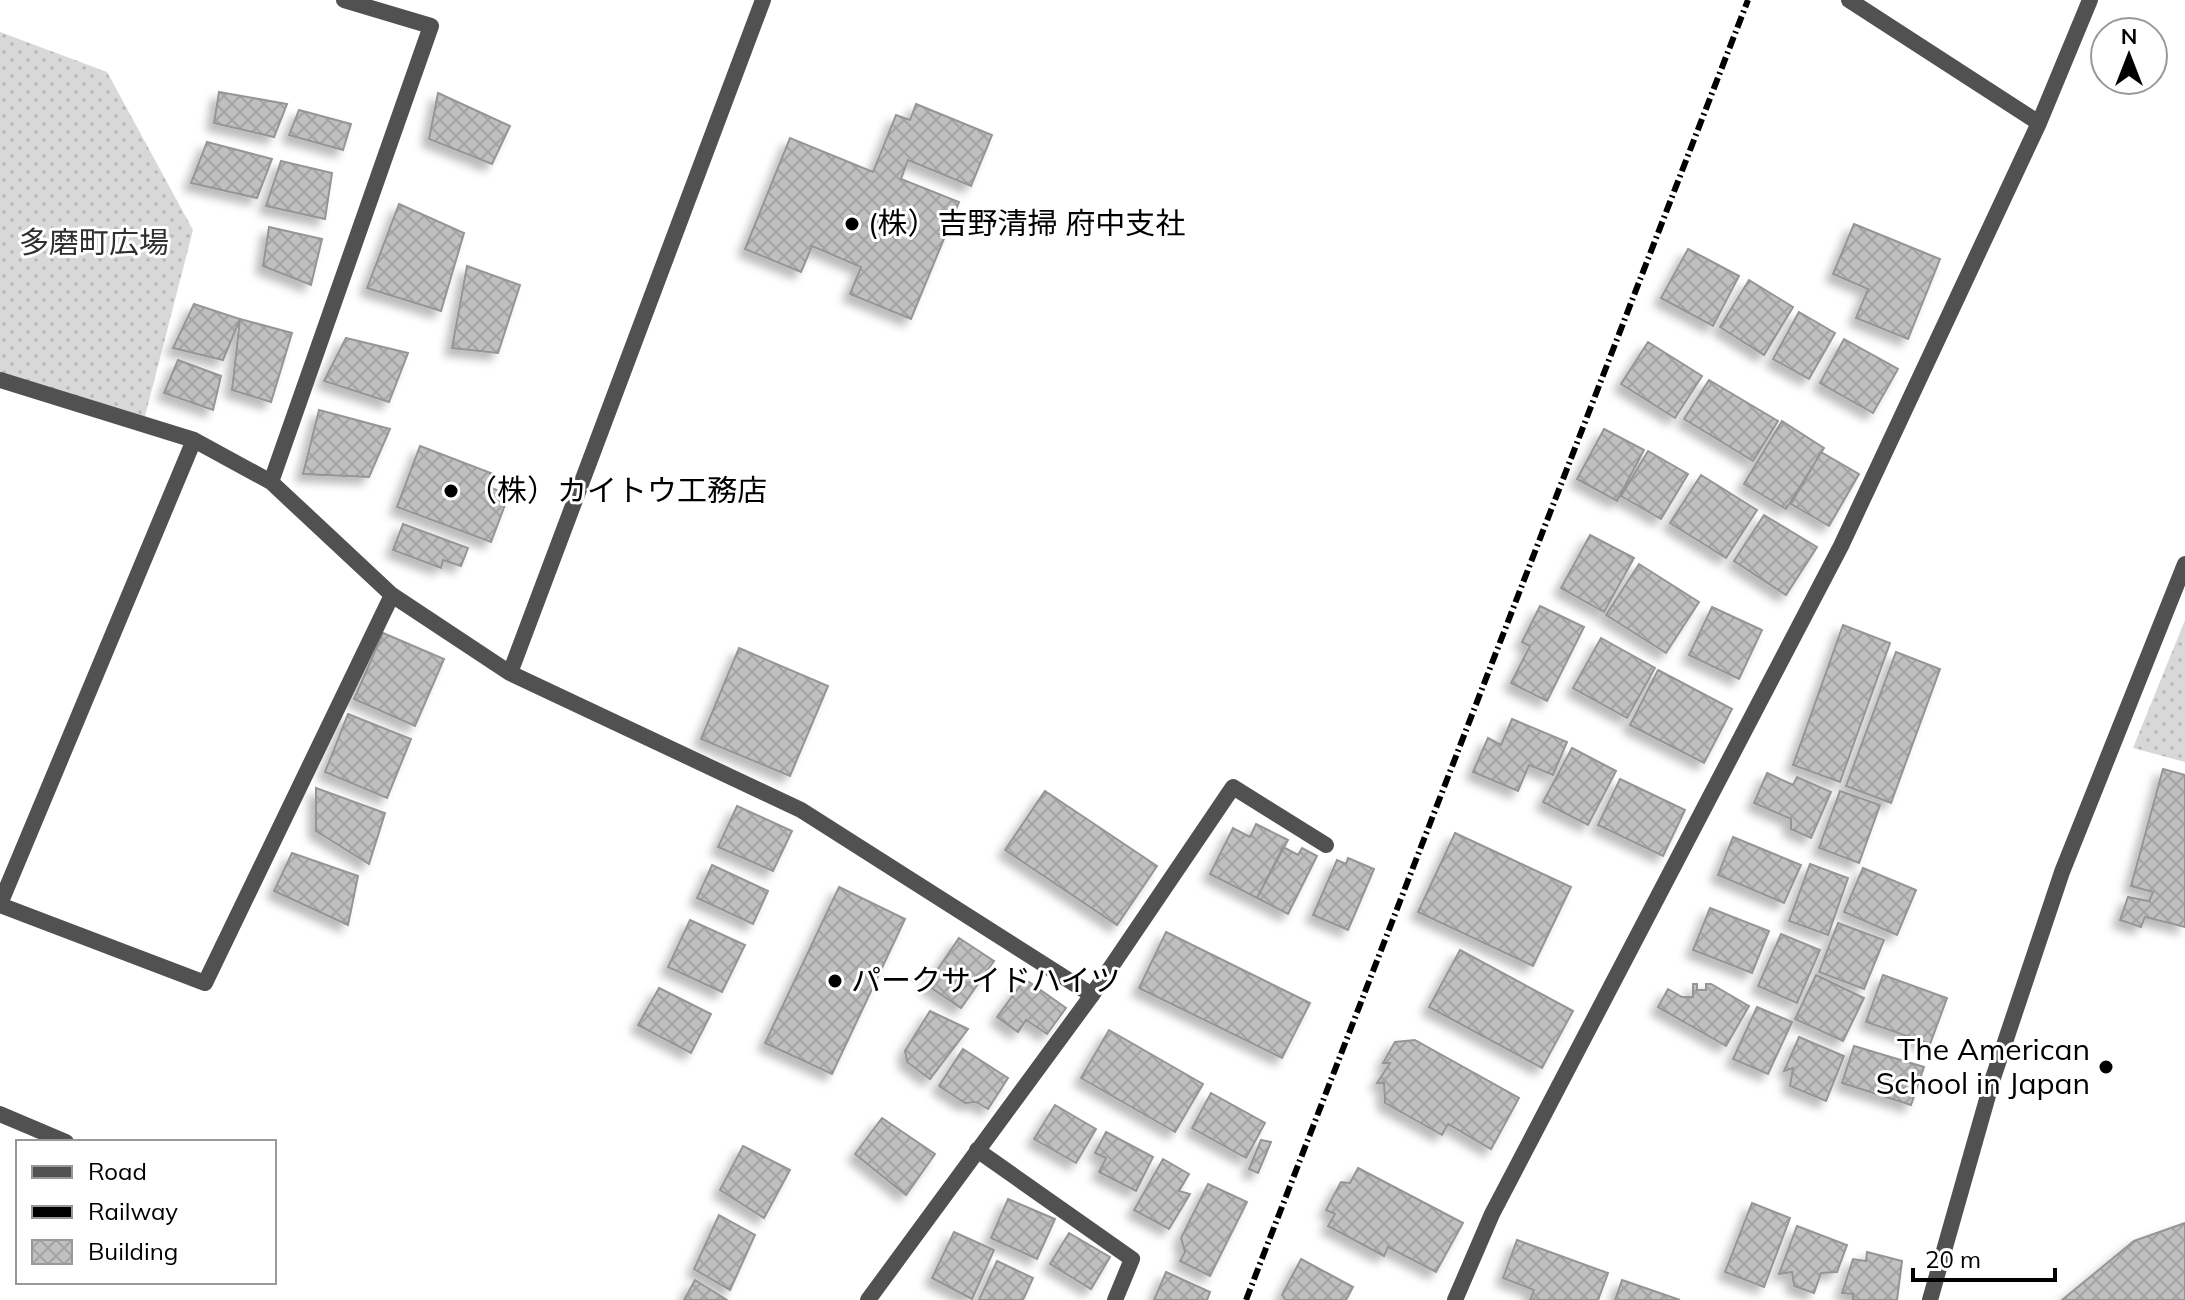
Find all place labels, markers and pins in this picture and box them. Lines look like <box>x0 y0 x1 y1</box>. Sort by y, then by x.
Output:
place label: (株）吉野清掃 府中支社 <box>868 204 1185 242</box>
marker: (株）吉野清掃 府中支社 <box>843 215 861 233</box>
place label: （株）カイトウ工務店 <box>467 471 767 509</box>
marker: （株）カイトウ工務店 <box>442 482 460 500</box>
place label: パークサイドハイツ <box>851 961 1120 999</box>
marker: パークサイドハイツ <box>826 972 844 990</box>
place label: The American School in Japan <box>1876 1030 2090 1102</box>
marker: The American School in Japan <box>2097 1058 2115 1076</box>

